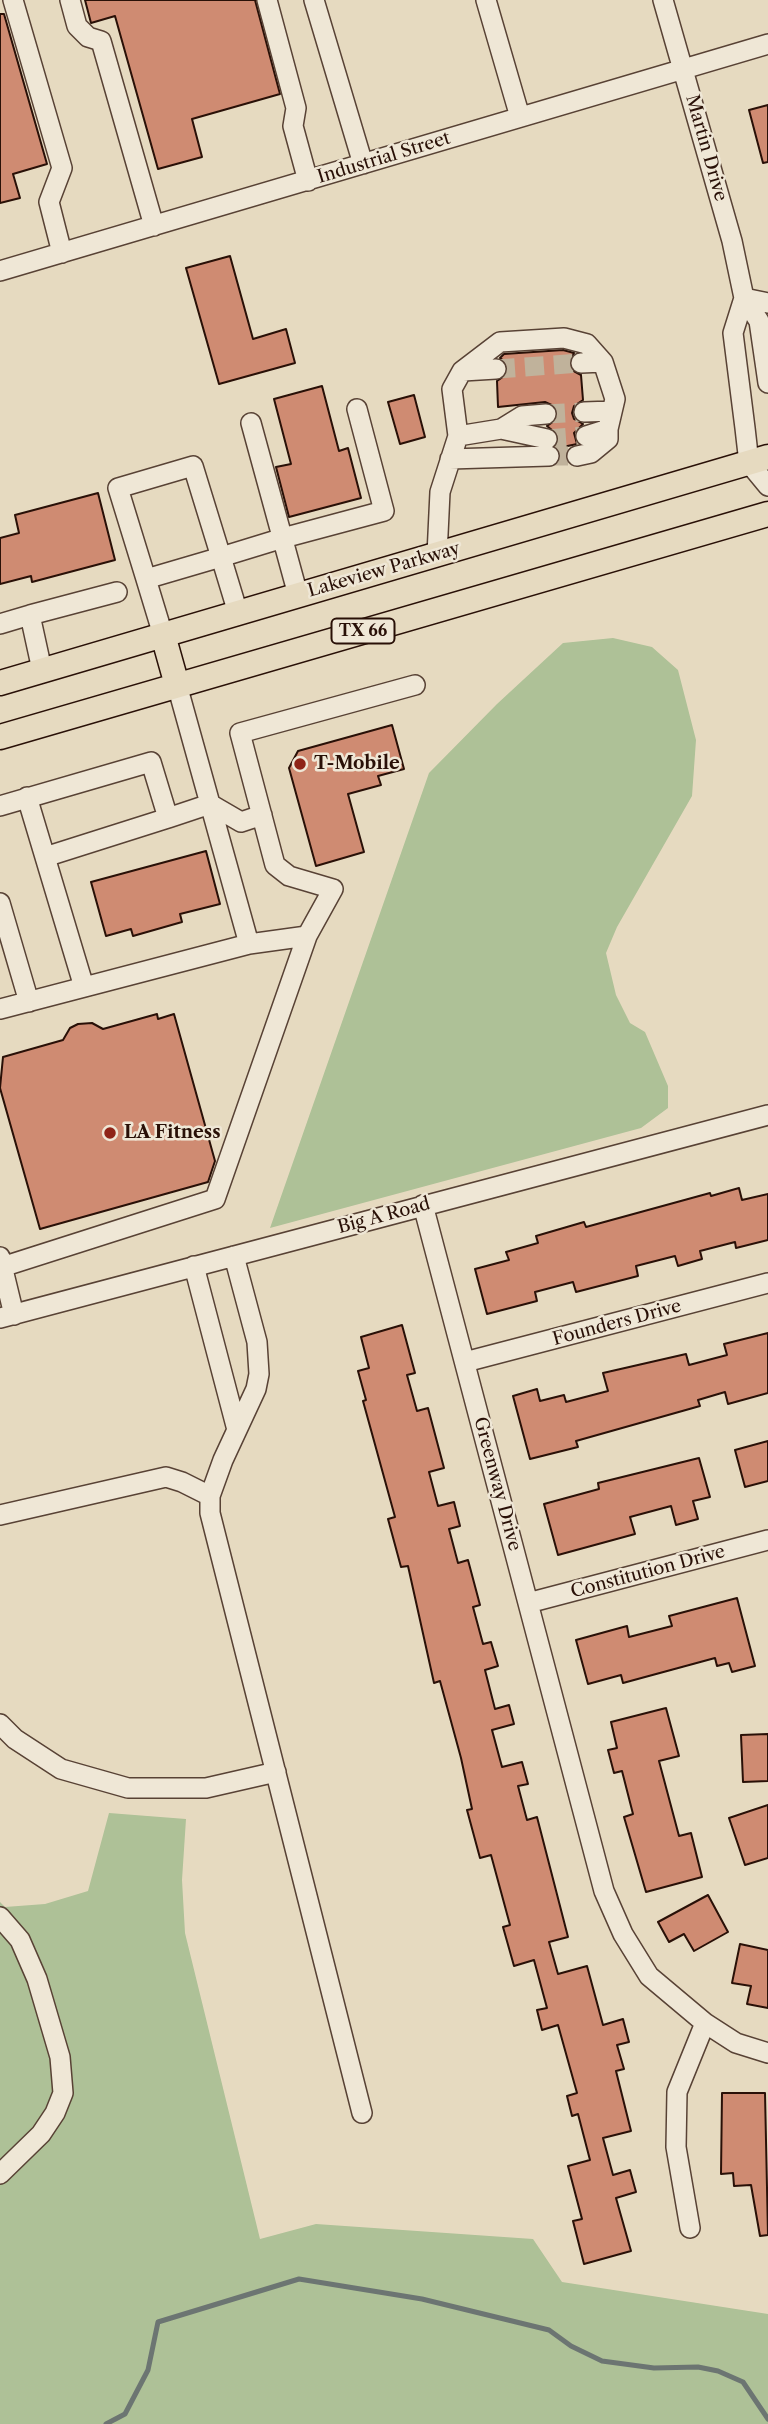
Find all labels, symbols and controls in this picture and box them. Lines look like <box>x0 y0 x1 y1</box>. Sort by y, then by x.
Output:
street label: Martin Drive <box>680 92 732 204</box>
street label: Industrial Street <box>315 128 453 188</box>
street label: Lakeview Parkway <box>305 538 463 602</box>
road number: TX 66 <box>332 618 394 644</box>
place label: T-Mobile <box>314 753 400 775</box>
marker: T-Mobile <box>292 756 308 772</box>
place label: LA Fitness <box>124 1122 221 1144</box>
marker: LA Fitness <box>102 1125 118 1141</box>
street label: Big A Road <box>335 1193 433 1239</box>
street label: Founders Drive <box>550 1295 684 1351</box>
street label: Greenway Drive <box>469 1415 525 1553</box>
street label: Constitution Drive <box>568 1541 728 1603</box>

